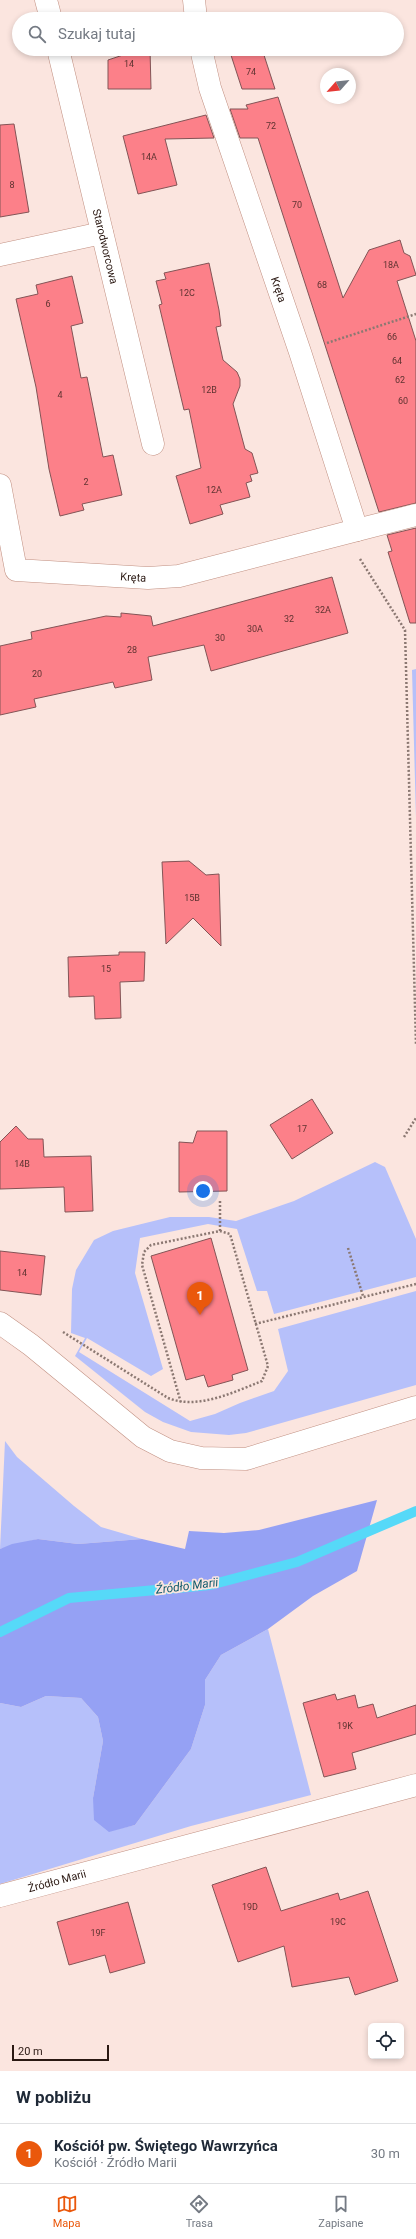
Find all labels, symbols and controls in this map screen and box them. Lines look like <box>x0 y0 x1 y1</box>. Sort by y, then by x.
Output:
search box <box>12 12 404 56</box>
icon: search <box>26 23 48 45</box>
text: Szukaj tutaj <box>58 25 136 43</box>
house number: 14 <box>124 59 134 69</box>
house number: 74 <box>246 67 256 77</box>
north arrow <box>320 68 356 104</box>
house number: 72 <box>266 121 276 131</box>
house number: 14A <box>141 152 157 162</box>
house number: 8 <box>9 180 15 190</box>
house number: 70 <box>292 200 302 210</box>
street label: Starodworcowa <box>90 208 121 285</box>
house number: 18A <box>383 260 399 270</box>
street label: Kręta <box>268 275 289 304</box>
house number: 68 <box>317 280 327 290</box>
house number: 12C <box>179 288 195 298</box>
house number: 6 <box>45 299 51 309</box>
house number: 66 <box>387 332 397 342</box>
house number: 64 <box>392 356 402 366</box>
house number: 62 <box>395 375 405 385</box>
house number: 12B <box>201 385 217 395</box>
house number: 4 <box>57 390 63 400</box>
house number: 60 <box>398 396 408 406</box>
house number: 2 <box>83 477 89 487</box>
house number: 12A <box>206 485 222 495</box>
street label: Kręta <box>120 570 147 584</box>
house number: 32A <box>315 605 331 615</box>
house number: 32 <box>284 614 294 624</box>
house number: 30A <box>247 624 263 634</box>
house number: 30 <box>215 633 225 643</box>
house number: 28 <box>127 645 137 655</box>
house number: 20 <box>32 669 42 679</box>
house number: 15B <box>184 893 200 903</box>
house number: 15 <box>101 964 111 974</box>
house number: 17 <box>297 1124 307 1134</box>
house number: 14B <box>14 1159 30 1169</box>
your location <box>193 1181 213 1201</box>
house number: 14 <box>17 1268 27 1278</box>
pin: 1 <box>187 1282 213 1315</box>
water label: Źródło Marii <box>154 1574 219 1597</box>
house number: 19K <box>337 1721 353 1731</box>
street label: Źródło Marii <box>27 1867 87 1895</box>
house number: 19D <box>242 1902 258 1912</box>
house number: 19C <box>330 1917 346 1927</box>
house number: 19F <box>90 1928 106 1938</box>
map controls <box>368 2023 404 2059</box>
button: locate <box>368 2023 404 2059</box>
scale bar <box>12 2043 109 2062</box>
text: 20 m <box>18 2045 43 2058</box>
text: W pobliżu <box>16 2087 91 2107</box>
text: Kościół pw. Świętego Wawrzyńca <box>54 2137 278 2155</box>
text: 1 <box>25 2146 33 2161</box>
text: 30 m <box>371 2146 400 2161</box>
text: Kościół · Źródło Marii <box>54 2155 177 2170</box>
tab: Mapa <box>53 2193 80 2230</box>
tab: Trasa <box>186 2193 213 2230</box>
tab: Zapisane <box>318 2193 363 2230</box>

